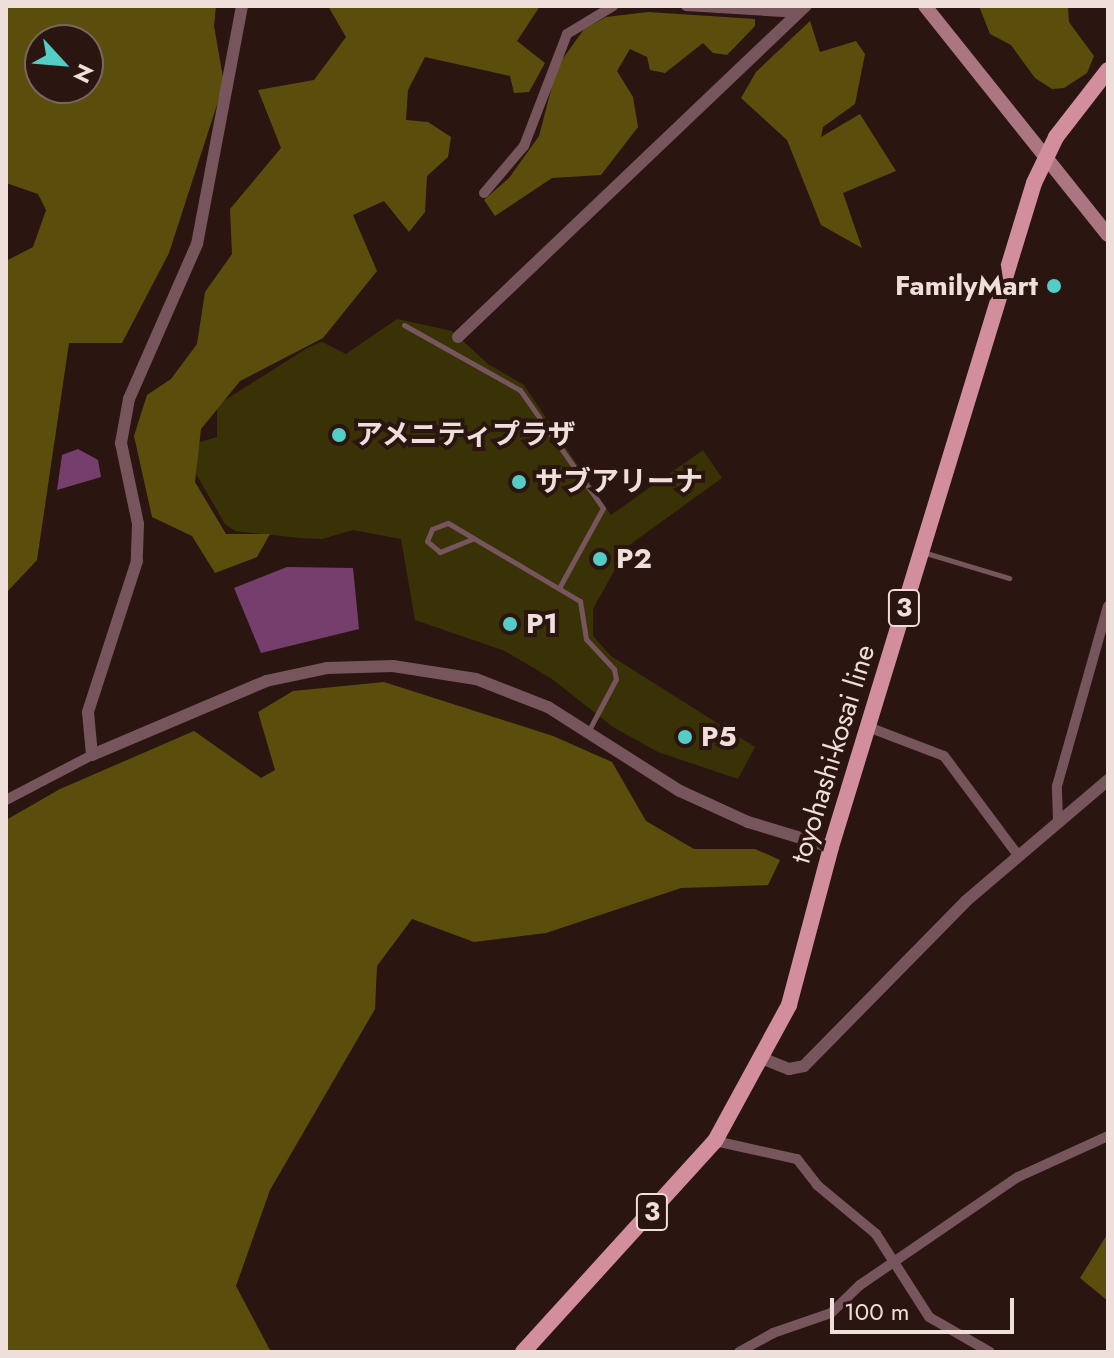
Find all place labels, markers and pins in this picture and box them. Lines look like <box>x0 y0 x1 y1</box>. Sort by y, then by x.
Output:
place label: FamilyMart <box>895 269 1038 303</box>
marker: FamilyMart <box>1045 277 1063 295</box>
place label: アメニティプラザ <box>355 418 579 452</box>
marker: アメニティプラザ <box>330 426 348 444</box>
place label: サブアリーナ <box>535 465 703 499</box>
marker: サブアリーナ <box>510 473 528 491</box>
place label: P2 <box>616 542 652 576</box>
marker: P2 <box>591 550 609 568</box>
place label: P1 <box>526 607 558 641</box>
marker: P1 <box>501 615 519 633</box>
place label: P5 <box>701 720 737 754</box>
marker: P5 <box>676 728 694 746</box>

